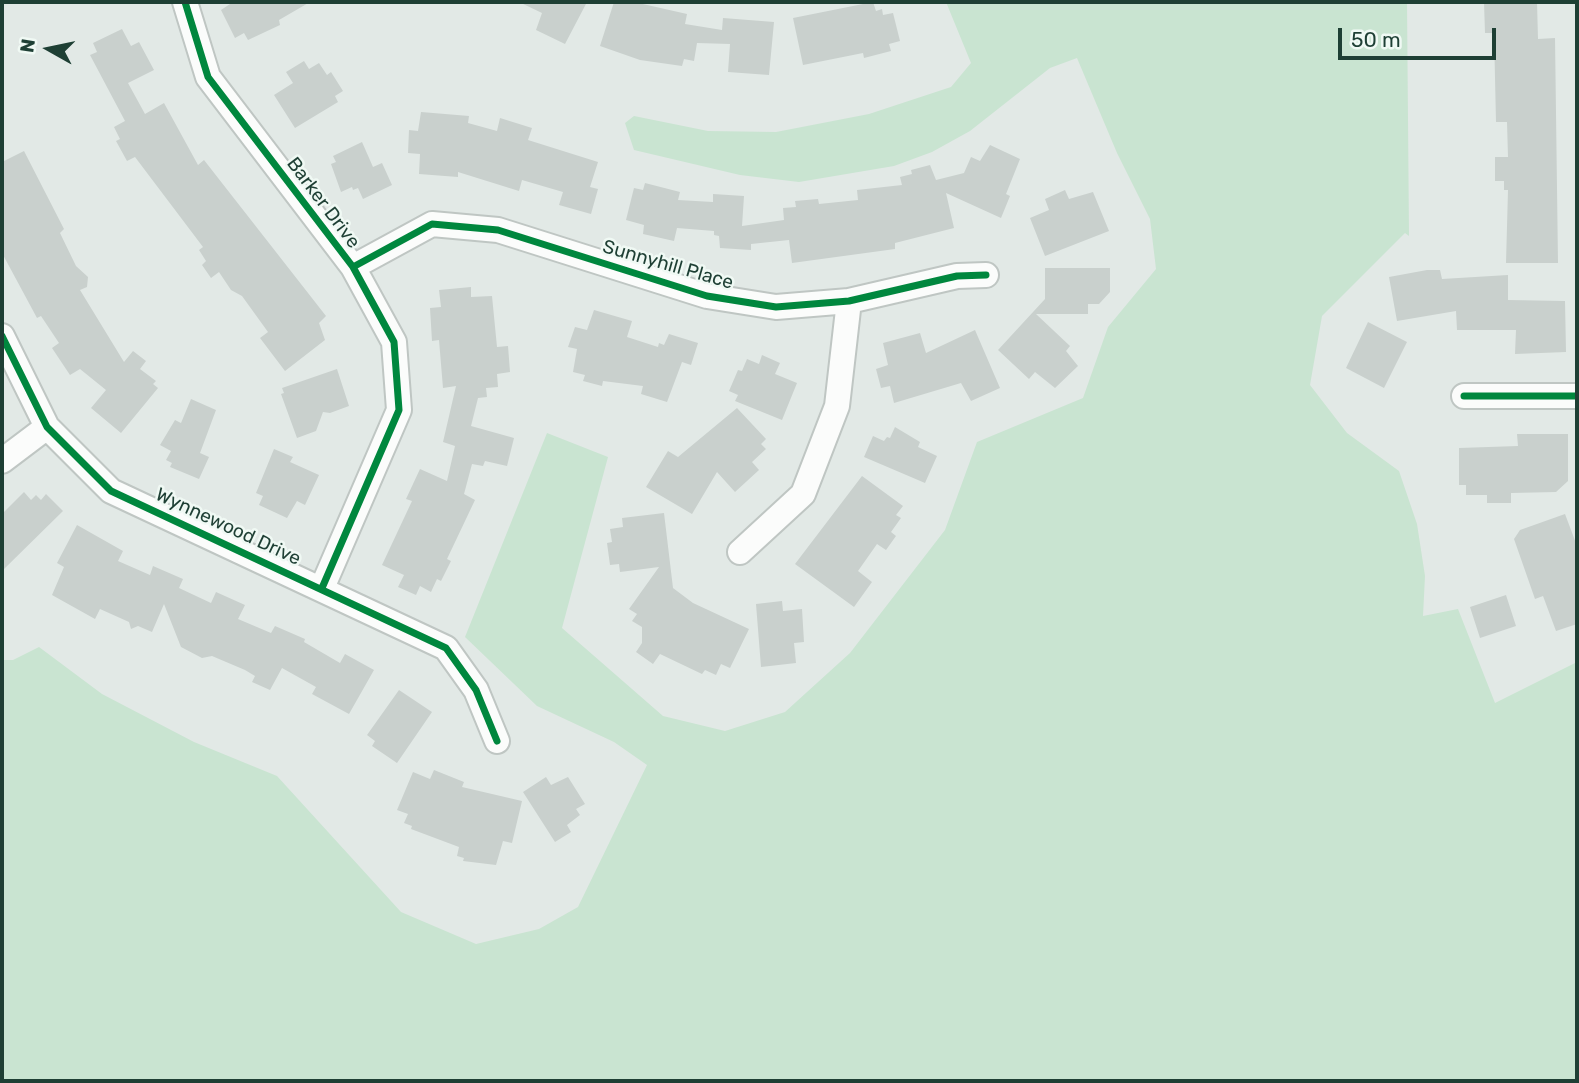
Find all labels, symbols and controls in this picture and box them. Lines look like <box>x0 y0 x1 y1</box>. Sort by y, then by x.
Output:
north arrow <box>14 14 84 84</box>
scale bar <box>1341 14 1498 58</box>
text: 50 m <box>1351 27 1401 52</box>
text: N <box>15 37 40 54</box>
street label: Barker Drive <box>281 153 365 253</box>
street label: Sunnyhill Place <box>600 235 736 295</box>
street label: Wynnewood Drive <box>152 483 304 571</box>

